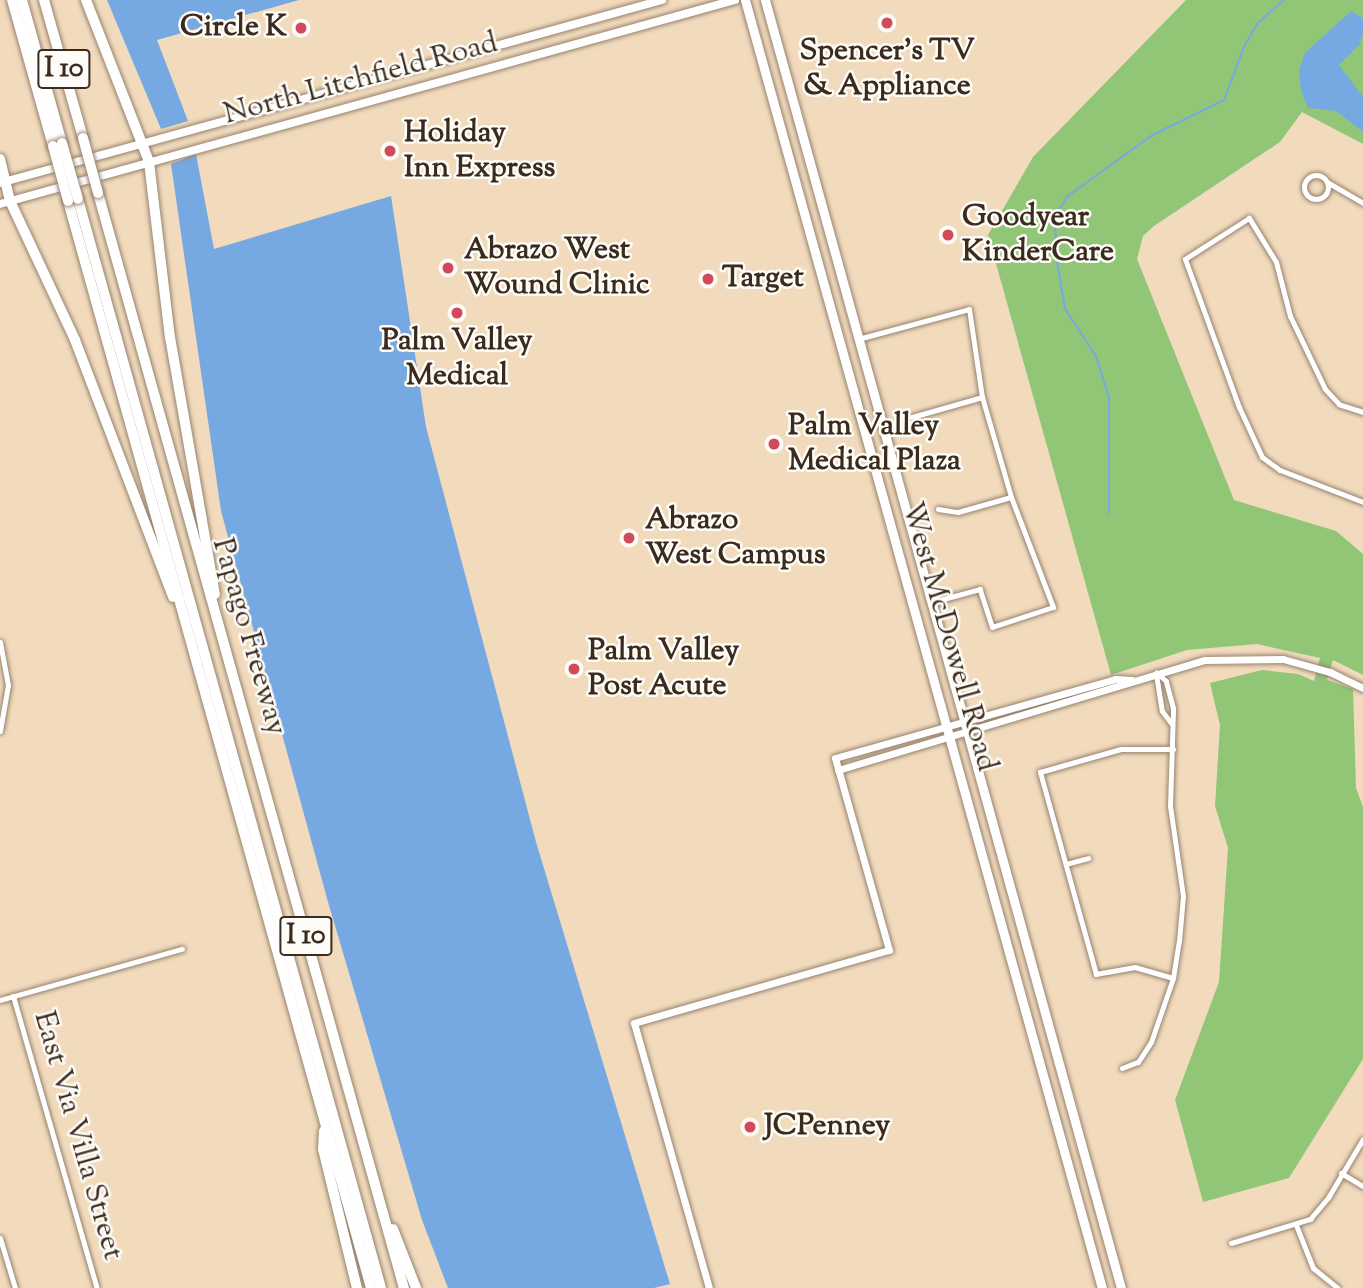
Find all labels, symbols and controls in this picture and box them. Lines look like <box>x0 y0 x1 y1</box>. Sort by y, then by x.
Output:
place label: Circle K <box>180 10 287 46</box>
marker: Spencer's TV & Appliance <box>879 15 895 31</box>
marker: Circle K <box>293 20 309 36</box>
street label: North Litchfield Road <box>220 26 502 134</box>
place label: Spencer's TV & Appliance <box>799 34 975 104</box>
road number: I 10 <box>36 44 92 94</box>
place label: Holiday Inn Express <box>404 116 555 186</box>
marker: Holiday Inn Express <box>382 143 398 159</box>
place label: Goodyear KinderCare <box>962 200 1114 270</box>
marker: Goodyear KinderCare <box>940 227 956 243</box>
place label: Abrazo West Wound Clinic <box>464 233 650 304</box>
marker: Abrazo West Wound Clinic <box>438 258 458 278</box>
place label: Target <box>722 261 804 297</box>
marker: Target <box>700 271 716 287</box>
marker: Palm Valley Medical <box>449 305 465 321</box>
place label: Palm Valley Medical <box>381 324 533 394</box>
place label: Palm Valley Medical Plaza <box>788 409 961 480</box>
marker: Palm Valley Medical Plaza <box>766 436 782 452</box>
street label: West McDowell Road <box>892 498 1004 776</box>
place label: Abrazo West Campus <box>645 503 826 574</box>
marker: Abrazo West Campus <box>619 528 639 548</box>
street label: Papago Freeway <box>203 534 293 740</box>
place label: Palm Valley Post Acute <box>588 634 739 704</box>
marker: Palm Valley Post Acute <box>566 661 582 677</box>
road number: I 10 <box>278 912 334 960</box>
street label: East Via Villa Street <box>24 1008 130 1264</box>
place label: JCPenney <box>764 1109 890 1145</box>
marker: JCPenney <box>742 1119 758 1135</box>

